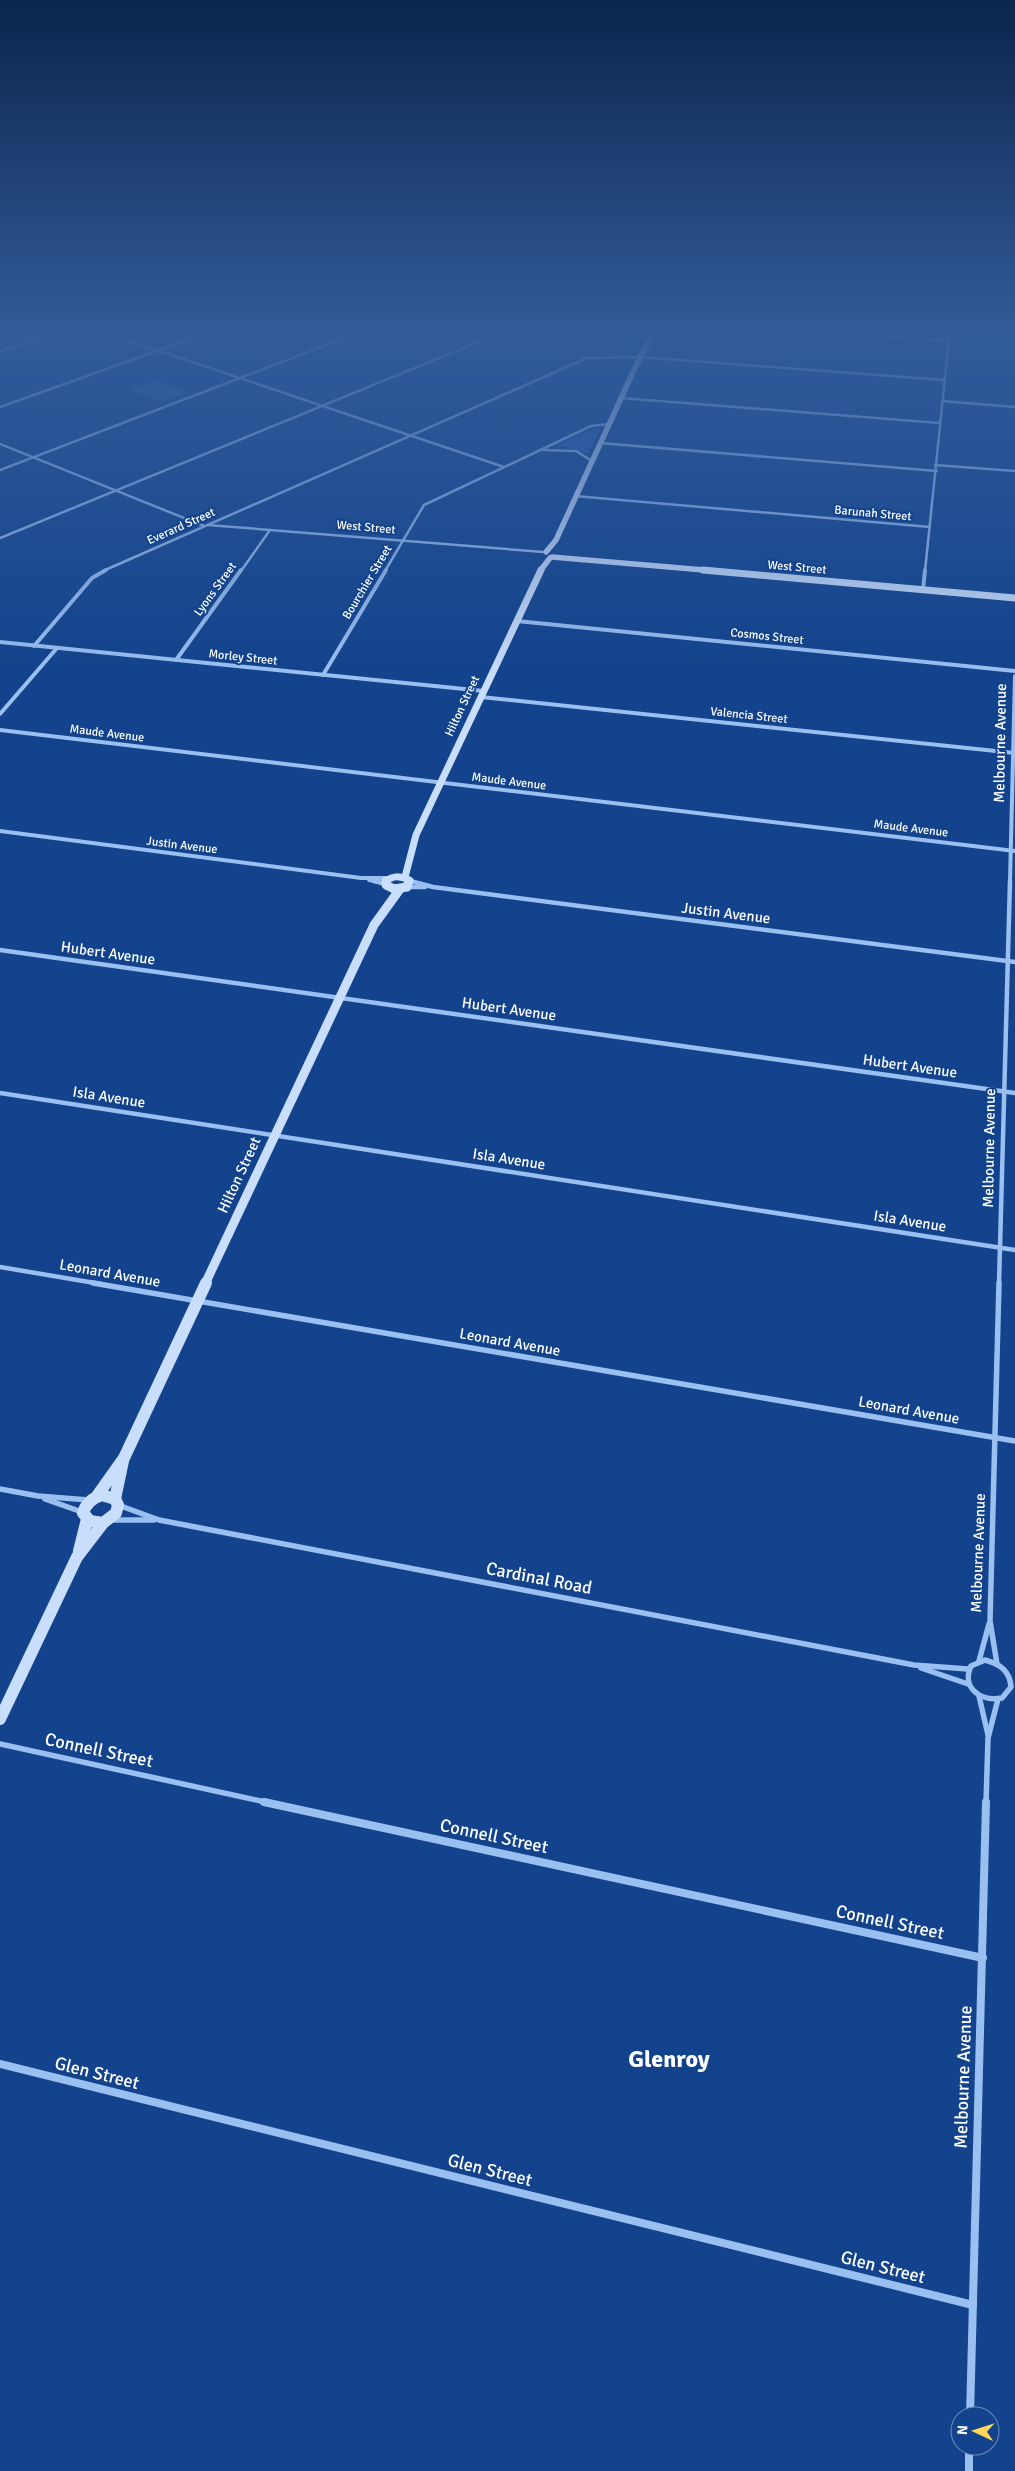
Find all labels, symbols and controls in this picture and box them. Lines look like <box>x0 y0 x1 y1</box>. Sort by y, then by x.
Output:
street label: Barunah Street <box>834 503 912 524</box>
street label: Everard Street <box>145 505 218 548</box>
street label: West Street <box>336 517 396 538</box>
street label: Bourchier Street <box>339 542 395 622</box>
street label: West Street <box>767 557 827 578</box>
street label: Lyons Street <box>191 559 240 619</box>
street label: Cosmos Street <box>730 625 804 648</box>
street label: Morley Street <box>208 646 278 669</box>
street label: Hilton Street <box>442 673 483 739</box>
street label: Melbourne Avenue <box>990 683 1010 803</box>
street label: Valencia Street <box>710 704 788 727</box>
street label: Maude Avenue <box>69 721 145 746</box>
street label: Maude Avenue <box>471 769 547 794</box>
street label: Maude Avenue <box>873 816 949 841</box>
street label: Justin Avenue <box>146 834 218 857</box>
street label: Justin Avenue <box>681 899 771 927</box>
street label: Hubert Avenue <box>60 937 156 969</box>
street label: Hubert Avenue <box>461 993 557 1025</box>
street label: Hubert Avenue <box>862 1050 958 1082</box>
street label: Isla Avenue <box>71 1082 147 1112</box>
street label: Melbourne Avenue <box>979 1088 999 1208</box>
street label: Hilton Street <box>214 1134 264 1216</box>
street label: Isla Avenue <box>471 1144 547 1174</box>
street label: Isla Avenue <box>872 1206 948 1236</box>
street label: Leonard Avenue <box>58 1255 162 1291</box>
street label: Leonard Avenue <box>458 1324 562 1360</box>
street label: Leonard Avenue <box>857 1392 961 1428</box>
street label: Melbourne Avenue <box>967 1493 989 1613</box>
street label: Cardinal Road <box>484 1557 594 1599</box>
street label: Connell Street <box>43 1728 155 1772</box>
street label: Connell Street <box>438 1814 550 1858</box>
street label: Connell Street <box>834 1900 946 1944</box>
street label: Melbourne Avenue <box>950 2005 976 2149</box>
district label: Glenroy <box>628 2044 710 2074</box>
street label: Glen Street <box>52 2052 142 2094</box>
street label: Glen Street <box>445 2149 535 2191</box>
street label: Glen Street <box>838 2246 928 2288</box>
north arrow <box>950 2406 1000 2456</box>
text: N <box>954 2425 971 2436</box>

